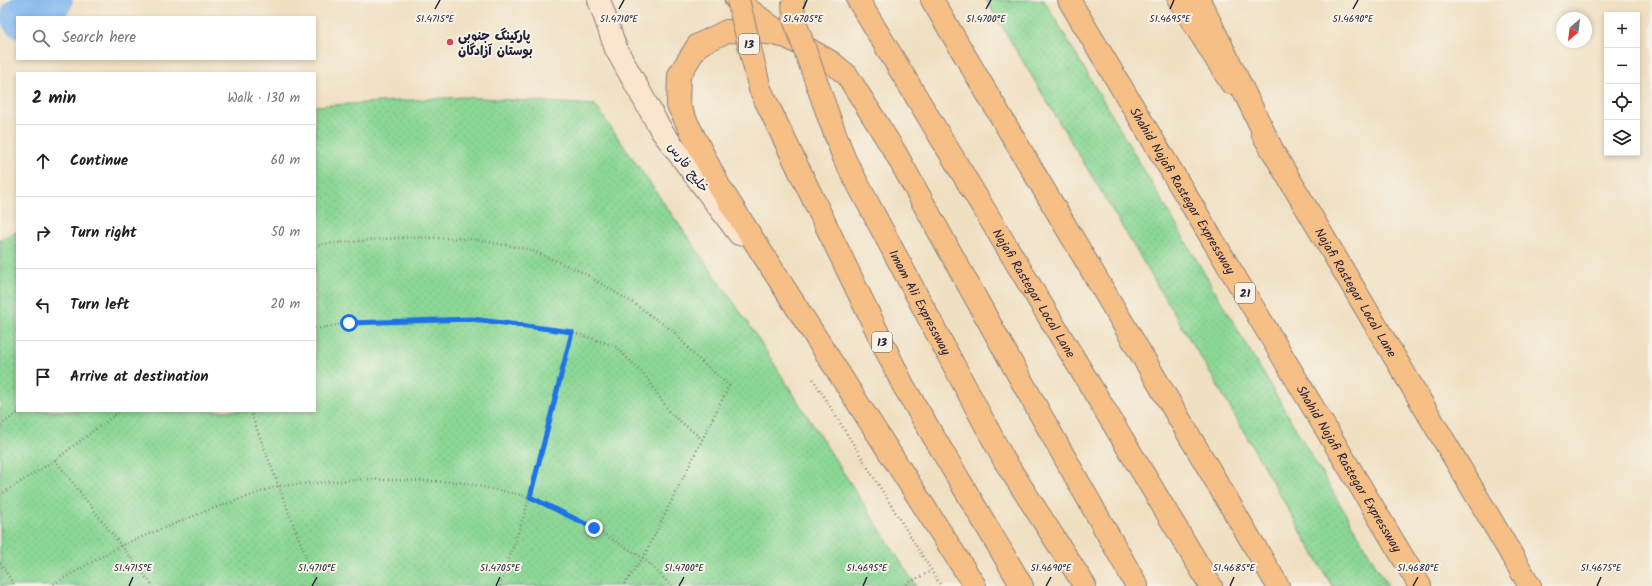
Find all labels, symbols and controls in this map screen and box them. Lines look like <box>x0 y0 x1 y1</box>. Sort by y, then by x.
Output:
text: 51.4715°E <box>416 11 456 27</box>
text: 51.4710°E <box>600 11 639 27</box>
text: 51.4705°E <box>783 11 824 27</box>
text: 51.4700°E <box>966 11 1007 27</box>
text: 51.4695°E <box>1149 11 1192 27</box>
text: 51.4690°E <box>1332 11 1375 27</box>
north arrow <box>1556 12 1592 48</box>
map controls <box>1604 12 1640 156</box>
button: + <box>1604 12 1640 48</box>
search box <box>16 16 316 60</box>
text: Search here <box>62 26 136 50</box>
place label: پارکینگ جنوبی بوستان آزادگان <box>458 26 533 62</box>
icon: search <box>30 27 52 49</box>
road number: 13 <box>739 34 759 54</box>
marker: پارکینگ جنوبی بوستان آزادگان <box>445 37 455 47</box>
button: − <box>1604 48 1640 84</box>
button: locate <box>1604 84 1640 120</box>
text: 2 min <box>32 85 76 112</box>
text: Walk · 130 m <box>227 88 300 109</box>
street label: Shahid Najafi Rastegar Expressway <box>1123 104 1241 280</box>
button: layers <box>1604 120 1640 156</box>
street label: خلیج فارس <box>662 138 714 198</box>
text: Continue <box>70 149 128 173</box>
icon: ahead <box>32 150 54 172</box>
text: 60 m <box>271 150 300 171</box>
text: Turn right <box>70 221 137 245</box>
icon: right <box>32 222 54 244</box>
text: 50 m <box>271 222 300 243</box>
street label: Najafi Rastegar Local Lane <box>1308 224 1402 362</box>
street label: Najafi Rastegar Local Lane <box>986 225 1080 363</box>
street label: Imam Ali Expressway <box>882 246 956 360</box>
road number: 21 <box>1235 283 1255 303</box>
text: Turn left <box>70 293 130 317</box>
icon: left <box>32 294 54 316</box>
text: 20 m <box>270 294 300 315</box>
route start <box>340 314 358 332</box>
road number: 13 <box>872 332 892 352</box>
text: Arrive at destination <box>70 365 209 389</box>
icon: arrive <box>32 366 54 388</box>
street label: Shahid Najafi Rastegar Expressway <box>1290 382 1407 558</box>
route end <box>585 519 603 537</box>
text: 51.4715°E <box>114 560 154 576</box>
text: 51.4710°E <box>298 560 337 576</box>
text: 51.4705°E <box>480 560 521 576</box>
text: 51.4700°E <box>664 560 705 576</box>
text: 51.4695°E <box>846 560 889 576</box>
text: 51.4690°E <box>1030 560 1073 576</box>
text: 51.4685°E <box>1213 560 1256 576</box>
text: 51.4680°E <box>1397 560 1440 576</box>
text: 51.4675°E <box>1580 560 1623 576</box>

